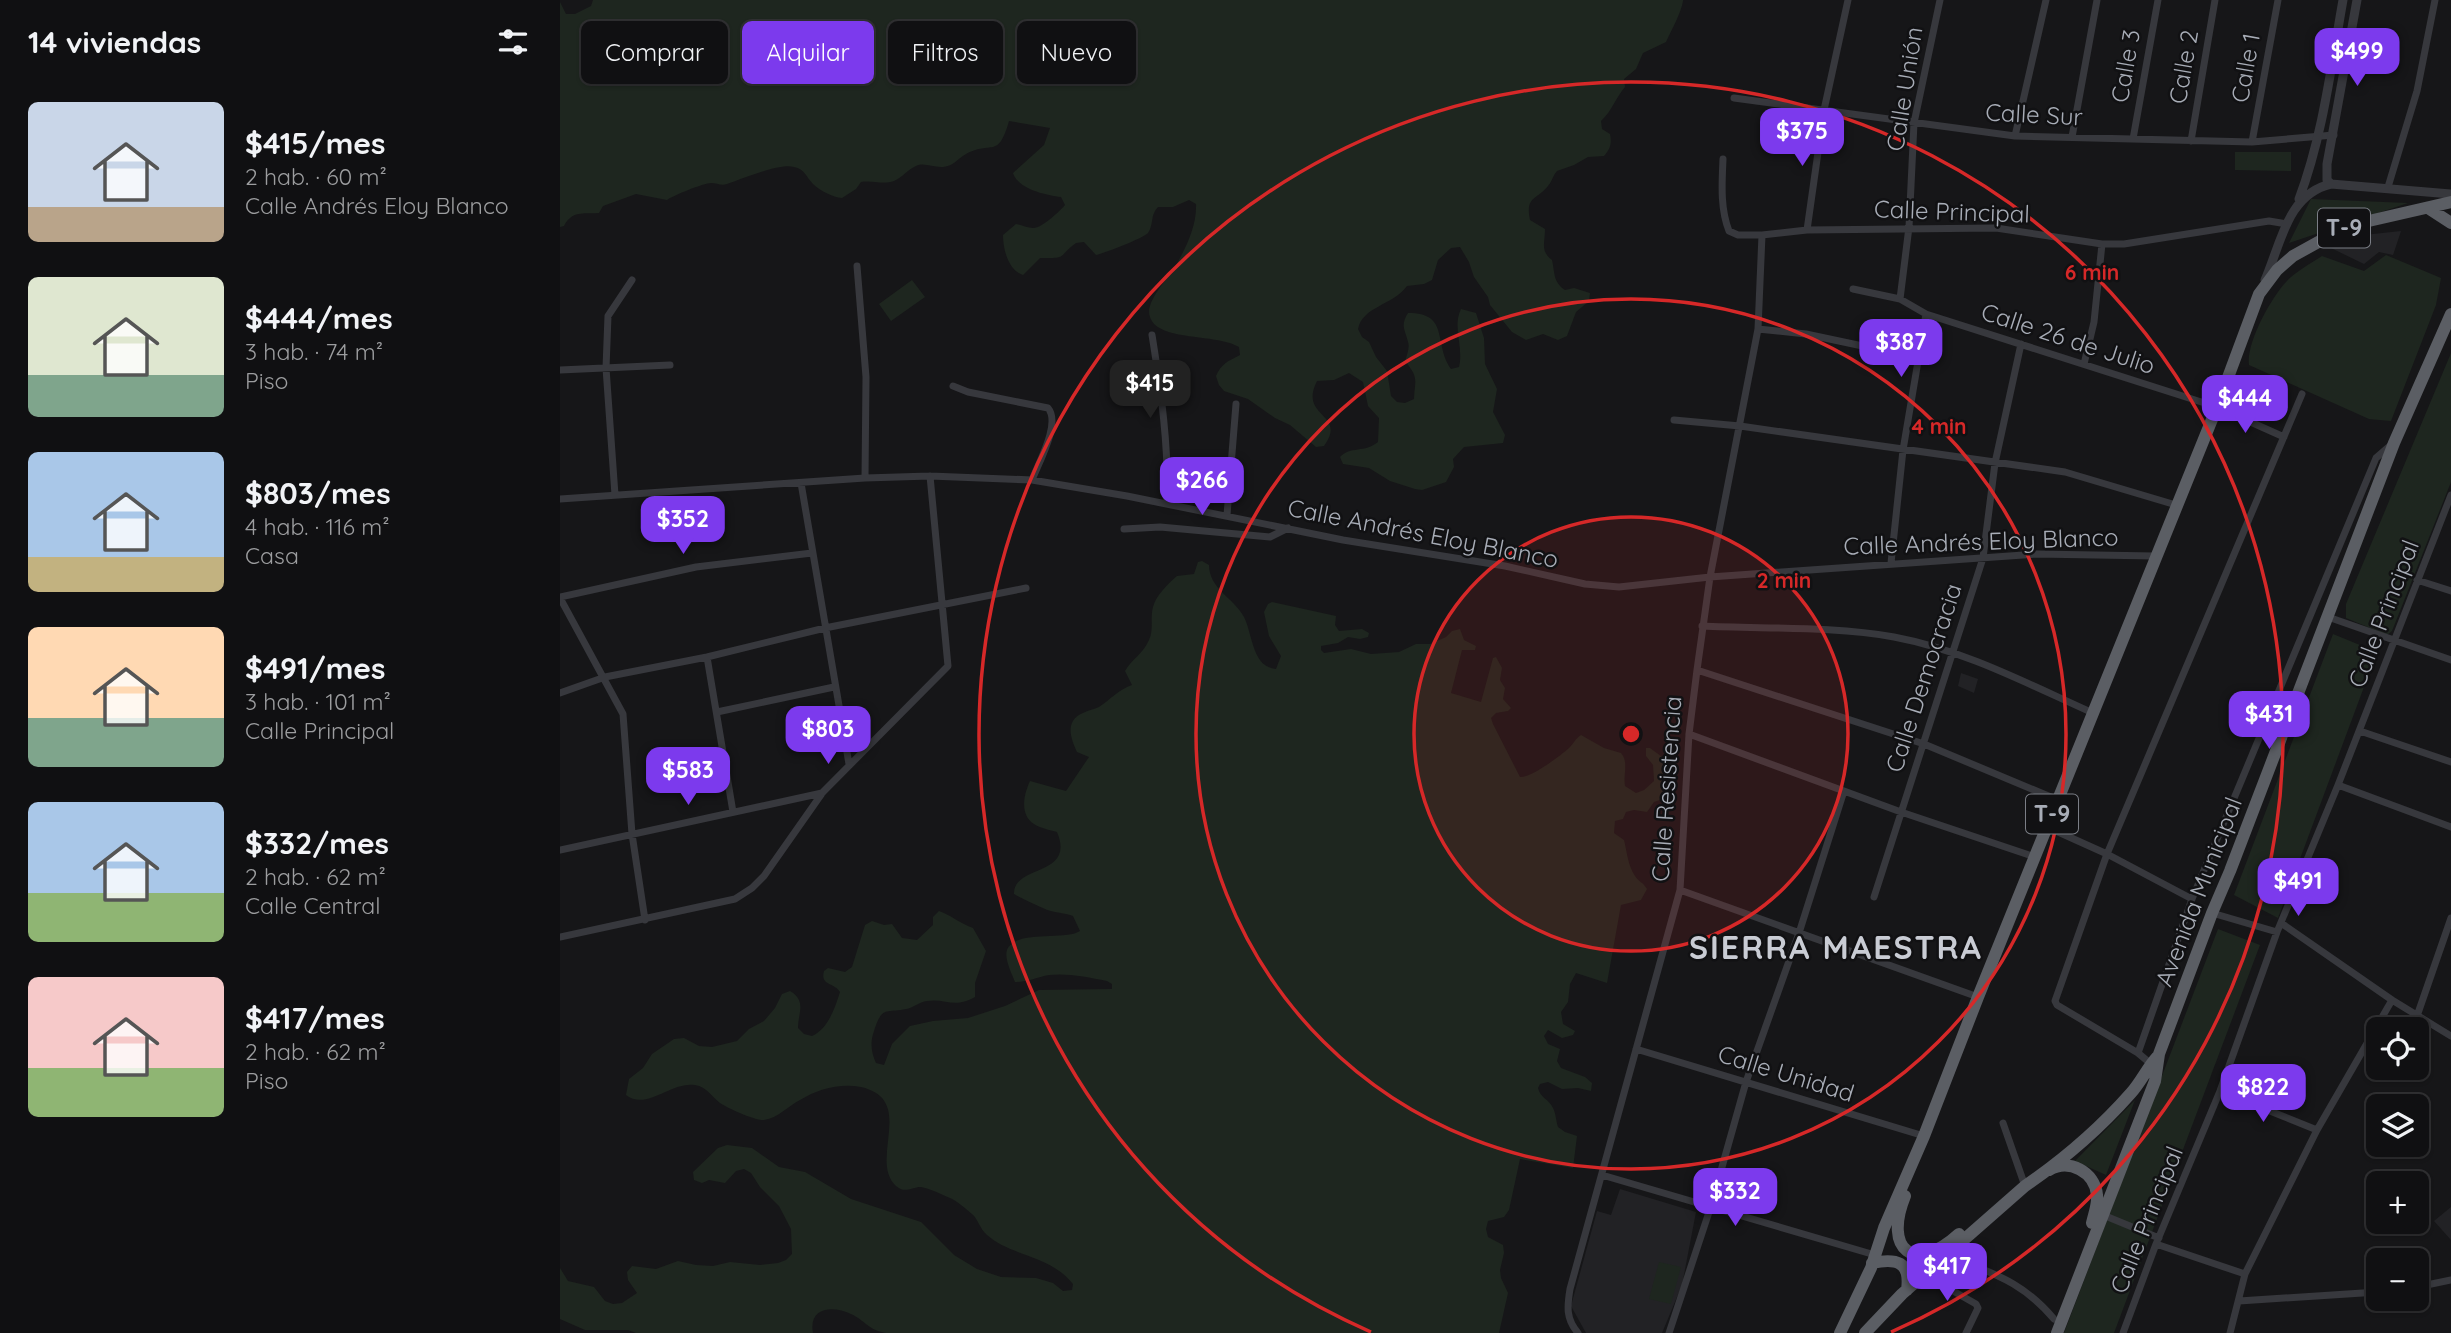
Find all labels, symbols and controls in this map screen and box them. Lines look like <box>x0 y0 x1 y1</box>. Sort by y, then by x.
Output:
chip: Comprar <box>581 21 728 84</box>
chip: Alquilar <box>742 21 874 84</box>
chip: Filtros <box>888 21 1003 84</box>
chip: Nuevo <box>1017 21 1136 84</box>
text: 14 viviendas <box>28 23 201 61</box>
icon: filters <box>494 23 532 61</box>
street label: Calle Unión <box>1879 24 1929 153</box>
street label: Calle 3 <box>2104 27 2146 105</box>
street label: Calle 2 <box>2162 28 2204 106</box>
pin: $499 <box>2316 28 2398 88</box>
street label: Calle 1 <box>2224 31 2266 105</box>
text: $499 <box>2331 36 2383 65</box>
street label: Calle Sur <box>1985 96 2084 132</box>
pin: $375 <box>1761 108 1843 168</box>
text: $375 <box>1776 116 1828 145</box>
text: $415/mes <box>245 124 385 162</box>
icon: home <box>84 130 168 214</box>
text: 2 hab. · 60 m² <box>245 162 387 191</box>
text: Calle Andrés Eloy Blanco <box>245 191 509 220</box>
street label: Calle Principal <box>1874 193 2030 229</box>
road number: T-9 <box>2318 208 2370 247</box>
text: 6 min <box>2065 259 2119 285</box>
street label: Calle 26 de Julio <box>1978 296 2159 380</box>
text: $444/mes <box>245 299 393 337</box>
icon: home <box>84 305 168 389</box>
pin: $387 <box>1860 320 1942 379</box>
text: $387 <box>1875 327 1927 356</box>
text: 3 hab. · 74 m² <box>245 337 383 366</box>
pin: $415 <box>1109 360 1191 420</box>
text: Piso <box>245 366 288 395</box>
text: $415 <box>1126 368 1174 397</box>
pin: $444 <box>2204 376 2286 435</box>
text: $444 <box>2218 383 2272 412</box>
text: 4 min <box>1911 413 1967 439</box>
pin: $266 <box>1161 458 1243 517</box>
text: $266 <box>1176 465 1228 494</box>
text: $803/mes <box>245 474 391 512</box>
icon: home <box>84 480 168 564</box>
street label: Calle Andrés Eloy Blanco <box>1285 492 1561 574</box>
pin: $352 <box>642 496 724 556</box>
text: $352 <box>657 504 709 533</box>
text: 4 hab. · 116 m² <box>245 512 390 541</box>
street label: Calle Andrés Eloy Blanco <box>1843 521 2119 561</box>
street label: Calle Principal <box>2341 536 2425 692</box>
text: Casa <box>245 541 299 570</box>
text: 2 min <box>1757 567 1811 593</box>
street label: Calle Democracia <box>1878 580 1968 776</box>
text: $491/mes <box>245 649 386 687</box>
icon: home <box>84 655 168 739</box>
text: 3 hab. · 101 m² <box>245 687 391 716</box>
pin: $431 <box>2228 692 2310 751</box>
street label: Calle Resistencia <box>1645 695 1687 883</box>
text: $431 <box>2245 699 2293 728</box>
pin: $803 <box>787 706 869 766</box>
text: $803 <box>802 714 854 743</box>
text: Calle Principal <box>245 716 394 745</box>
centre of rings <box>1619 722 1643 746</box>
pin: $583 <box>647 748 729 807</box>
text: $583 <box>662 755 714 784</box>
street label: Avenida Municipal <box>2148 793 2248 991</box>
road number: T-9 <box>2026 794 2078 834</box>
text: $332/mes <box>245 824 389 862</box>
icon: home <box>84 830 168 914</box>
pin: $491 <box>2257 858 2339 918</box>
text: 2 hab. · 62 m² <box>245 862 386 891</box>
text: $491 <box>2274 866 2322 895</box>
text: Calle Central <box>245 891 381 920</box>
district label: SIERRA MAESTRA <box>1689 927 1983 967</box>
text: $417/mes <box>245 999 385 1037</box>
icon: home <box>84 1005 168 1089</box>
map controls <box>2366 1017 2429 1311</box>
button: locate <box>2366 1017 2429 1080</box>
text: 2 hab. · 62 m² <box>245 1037 386 1066</box>
street label: Calle Unidad <box>1715 1038 1858 1108</box>
pin: $822 <box>2222 1064 2304 1124</box>
text: Piso <box>245 1066 288 1095</box>
text: $822 <box>2237 1072 2289 1101</box>
button: layers <box>2366 1094 2429 1157</box>
street label: Calle Principal <box>2103 1142 2189 1297</box>
pin: $332 <box>1694 1168 1776 1228</box>
button: + <box>2366 1171 2429 1234</box>
text: $332 <box>1709 1176 1761 1205</box>
pin: $417 <box>1906 1244 1988 1303</box>
button: − <box>2366 1248 2429 1311</box>
text: $417 <box>1923 1251 1971 1280</box>

